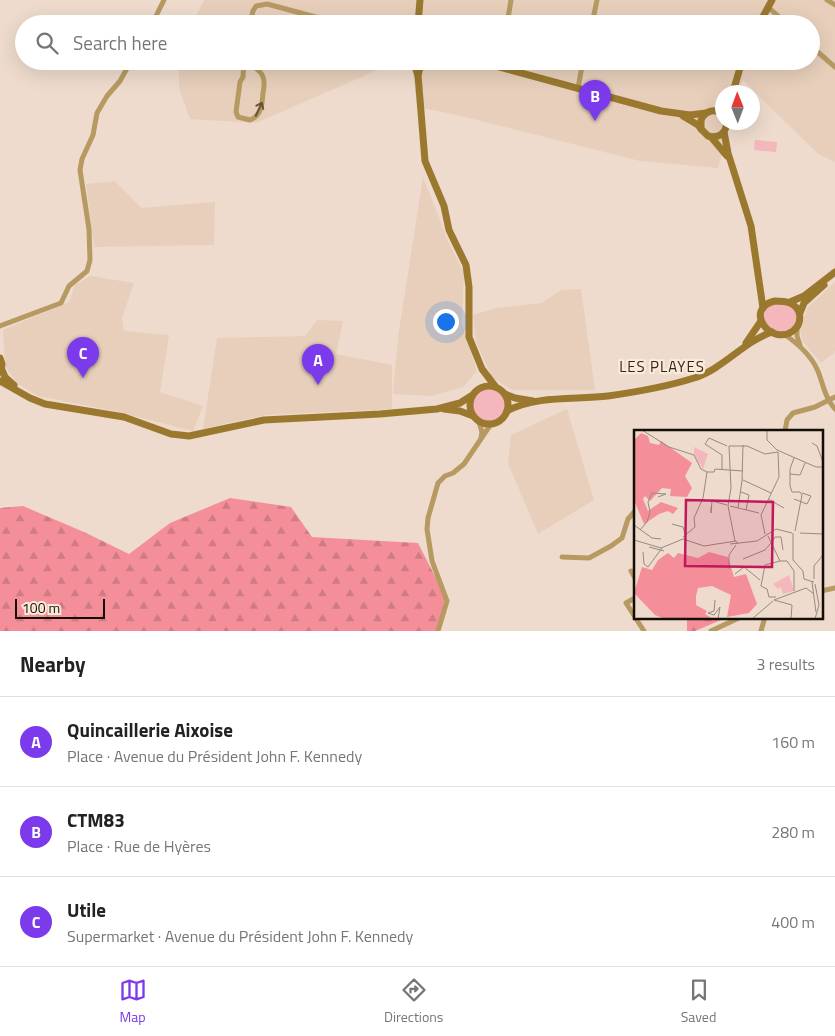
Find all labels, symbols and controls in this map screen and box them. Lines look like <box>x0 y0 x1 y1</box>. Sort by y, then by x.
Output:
search box <box>15 15 820 70</box>
text: Search here <box>73 28 167 57</box>
icon: search <box>33 29 61 57</box>
pin: B <box>579 80 611 121</box>
north arrow <box>715 85 760 130</box>
one-way arrow <box>255 102 265 117</box>
your location <box>433 309 459 335</box>
pin: C <box>67 337 99 378</box>
pin: A <box>302 344 334 385</box>
district label: LES PLAYES <box>619 355 705 378</box>
inset map <box>634 430 822 618</box>
scale bar <box>15 596 105 619</box>
text: 100 m <box>22 597 60 618</box>
text: Nearby <box>20 648 85 680</box>
text: 3 results <box>756 652 815 676</box>
text: Quincaillerie Aixoise <box>67 715 233 744</box>
text: A <box>31 730 41 754</box>
text: 160 m <box>771 730 815 754</box>
text: Place · Avenue du Président John F. Kennedy <box>67 744 362 768</box>
text: CTM83 <box>67 805 125 834</box>
text: B <box>31 820 41 844</box>
text: 280 m <box>771 820 815 844</box>
text: Place · Rue de Hyères <box>67 834 211 858</box>
text: Utile <box>67 895 106 924</box>
text: C <box>32 910 40 934</box>
text: 400 m <box>771 910 815 934</box>
text: Supermarket · Avenue du Président John F. Kennedy <box>67 924 413 948</box>
tab: Map <box>119 976 147 1027</box>
tab: Directions <box>384 976 443 1027</box>
tab: Saved <box>681 976 716 1027</box>

